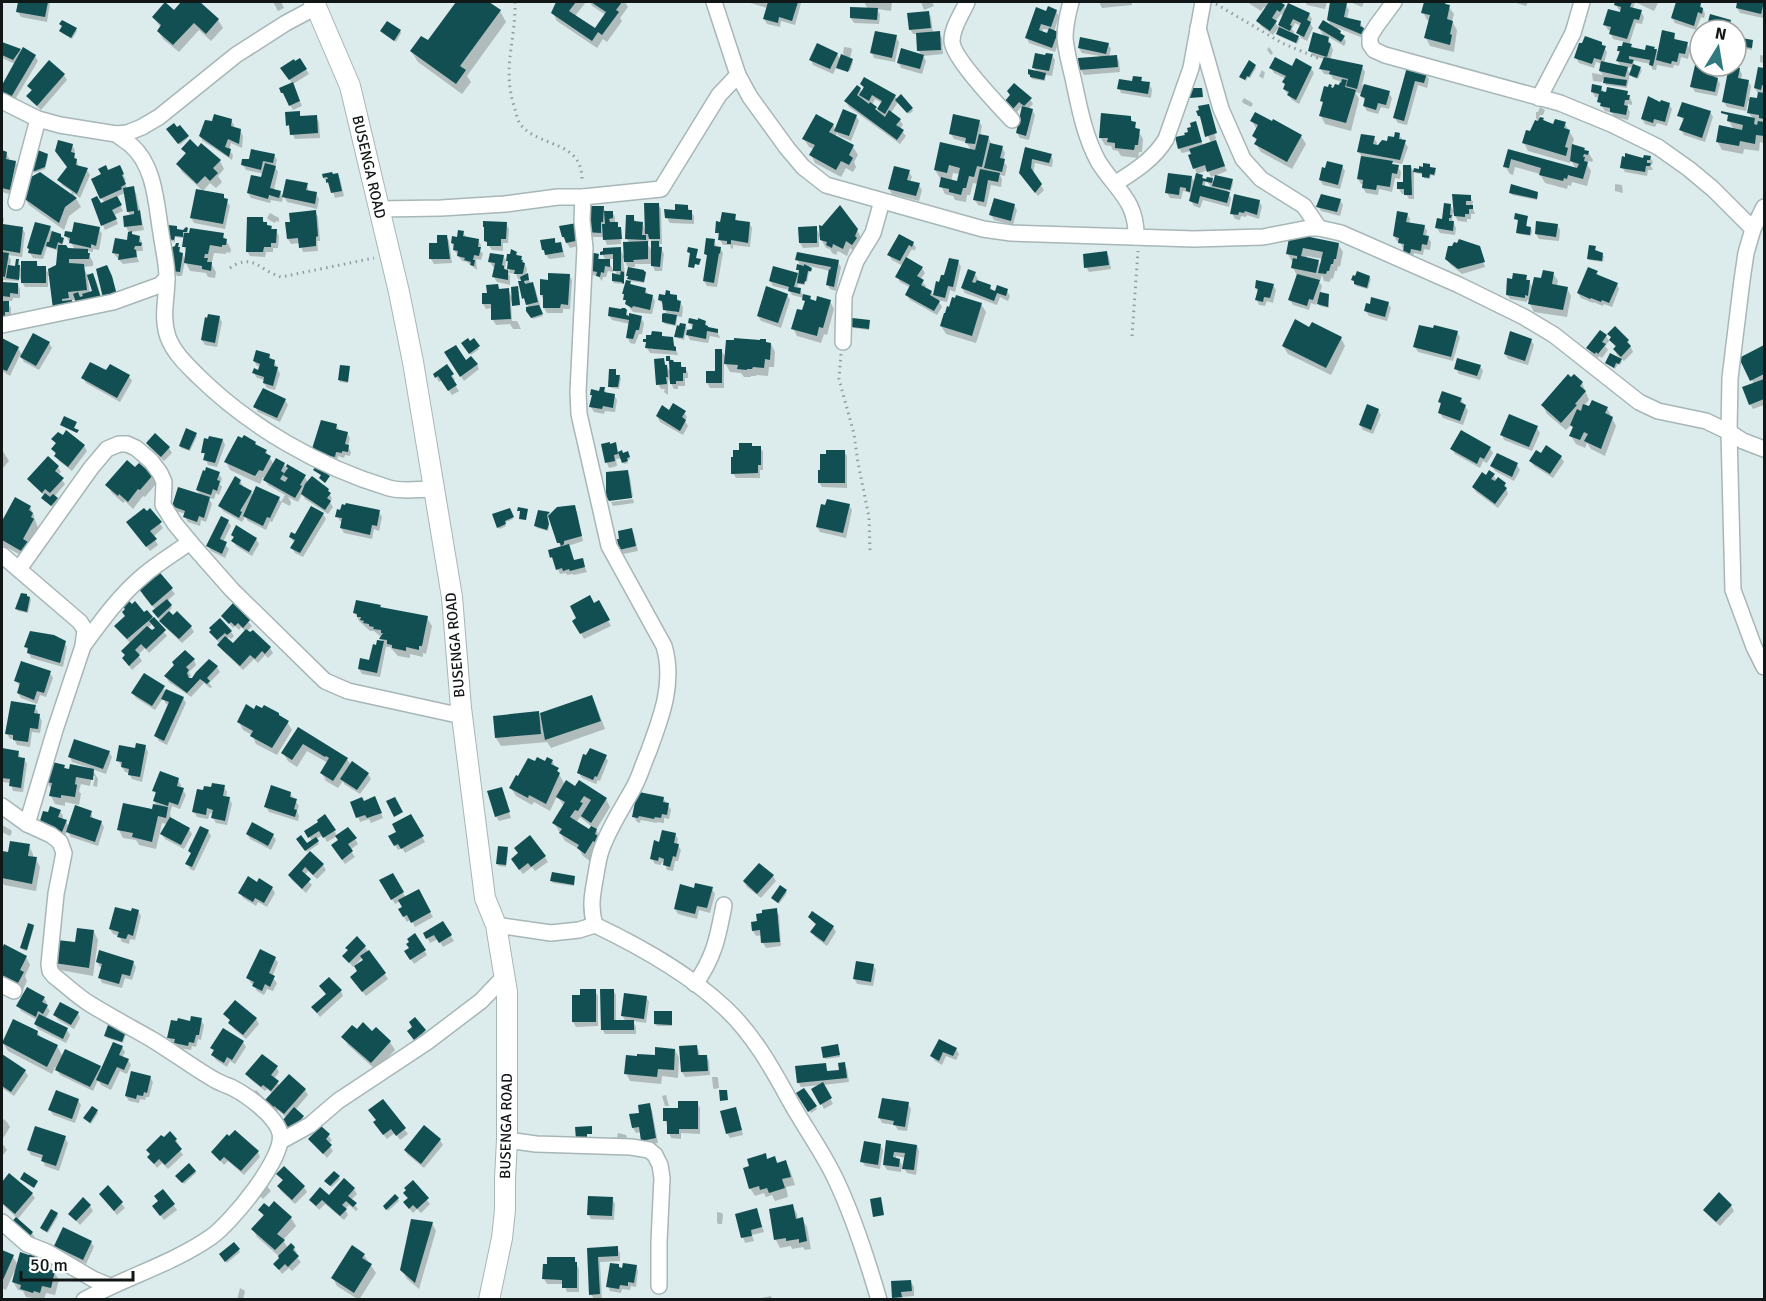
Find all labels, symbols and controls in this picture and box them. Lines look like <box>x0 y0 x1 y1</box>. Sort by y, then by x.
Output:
north arrow <box>1688 18 1748 78</box>
text: N <box>1713 23 1728 45</box>
street label: BUSENGA ROAD <box>348 114 390 220</box>
street label: BUSENGA ROAD <box>441 592 469 698</box>
street label: BUSENGA ROAD <box>496 1073 516 1179</box>
scale bar <box>21 1244 134 1282</box>
text: 50 m <box>30 1254 68 1276</box>

